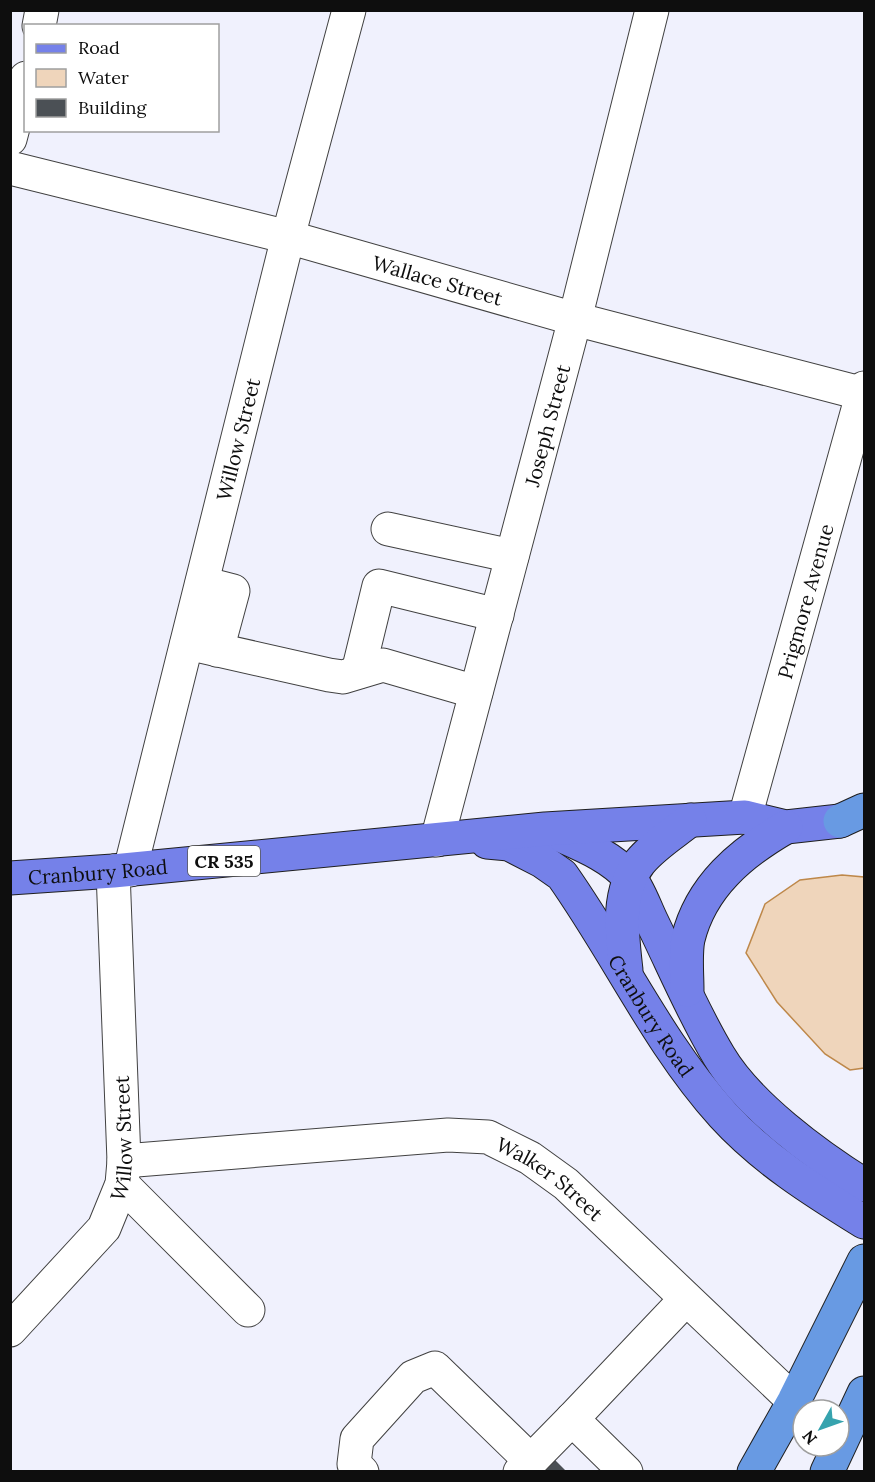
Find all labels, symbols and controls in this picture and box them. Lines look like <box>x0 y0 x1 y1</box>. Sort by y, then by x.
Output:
legend <box>24 24 219 132</box>
text: Road <box>78 36 120 59</box>
text: Water <box>78 66 129 89</box>
text: Building <box>78 96 148 119</box>
street label: Wallace Street <box>370 249 506 310</box>
street label: Joseph Street <box>518 361 575 490</box>
street label: Willow Street <box>210 375 265 503</box>
street label: Prigmore Avenue <box>771 521 838 681</box>
road number: CR 535 <box>188 846 260 876</box>
street label: Cranbury Road <box>27 853 169 889</box>
street label: Cranbury Road <box>603 950 700 1081</box>
street label: Willow Street <box>104 1075 137 1205</box>
street label: Walker Street <box>493 1131 609 1226</box>
north arrow <box>791 1398 851 1458</box>
text: N <box>798 1426 821 1449</box>

